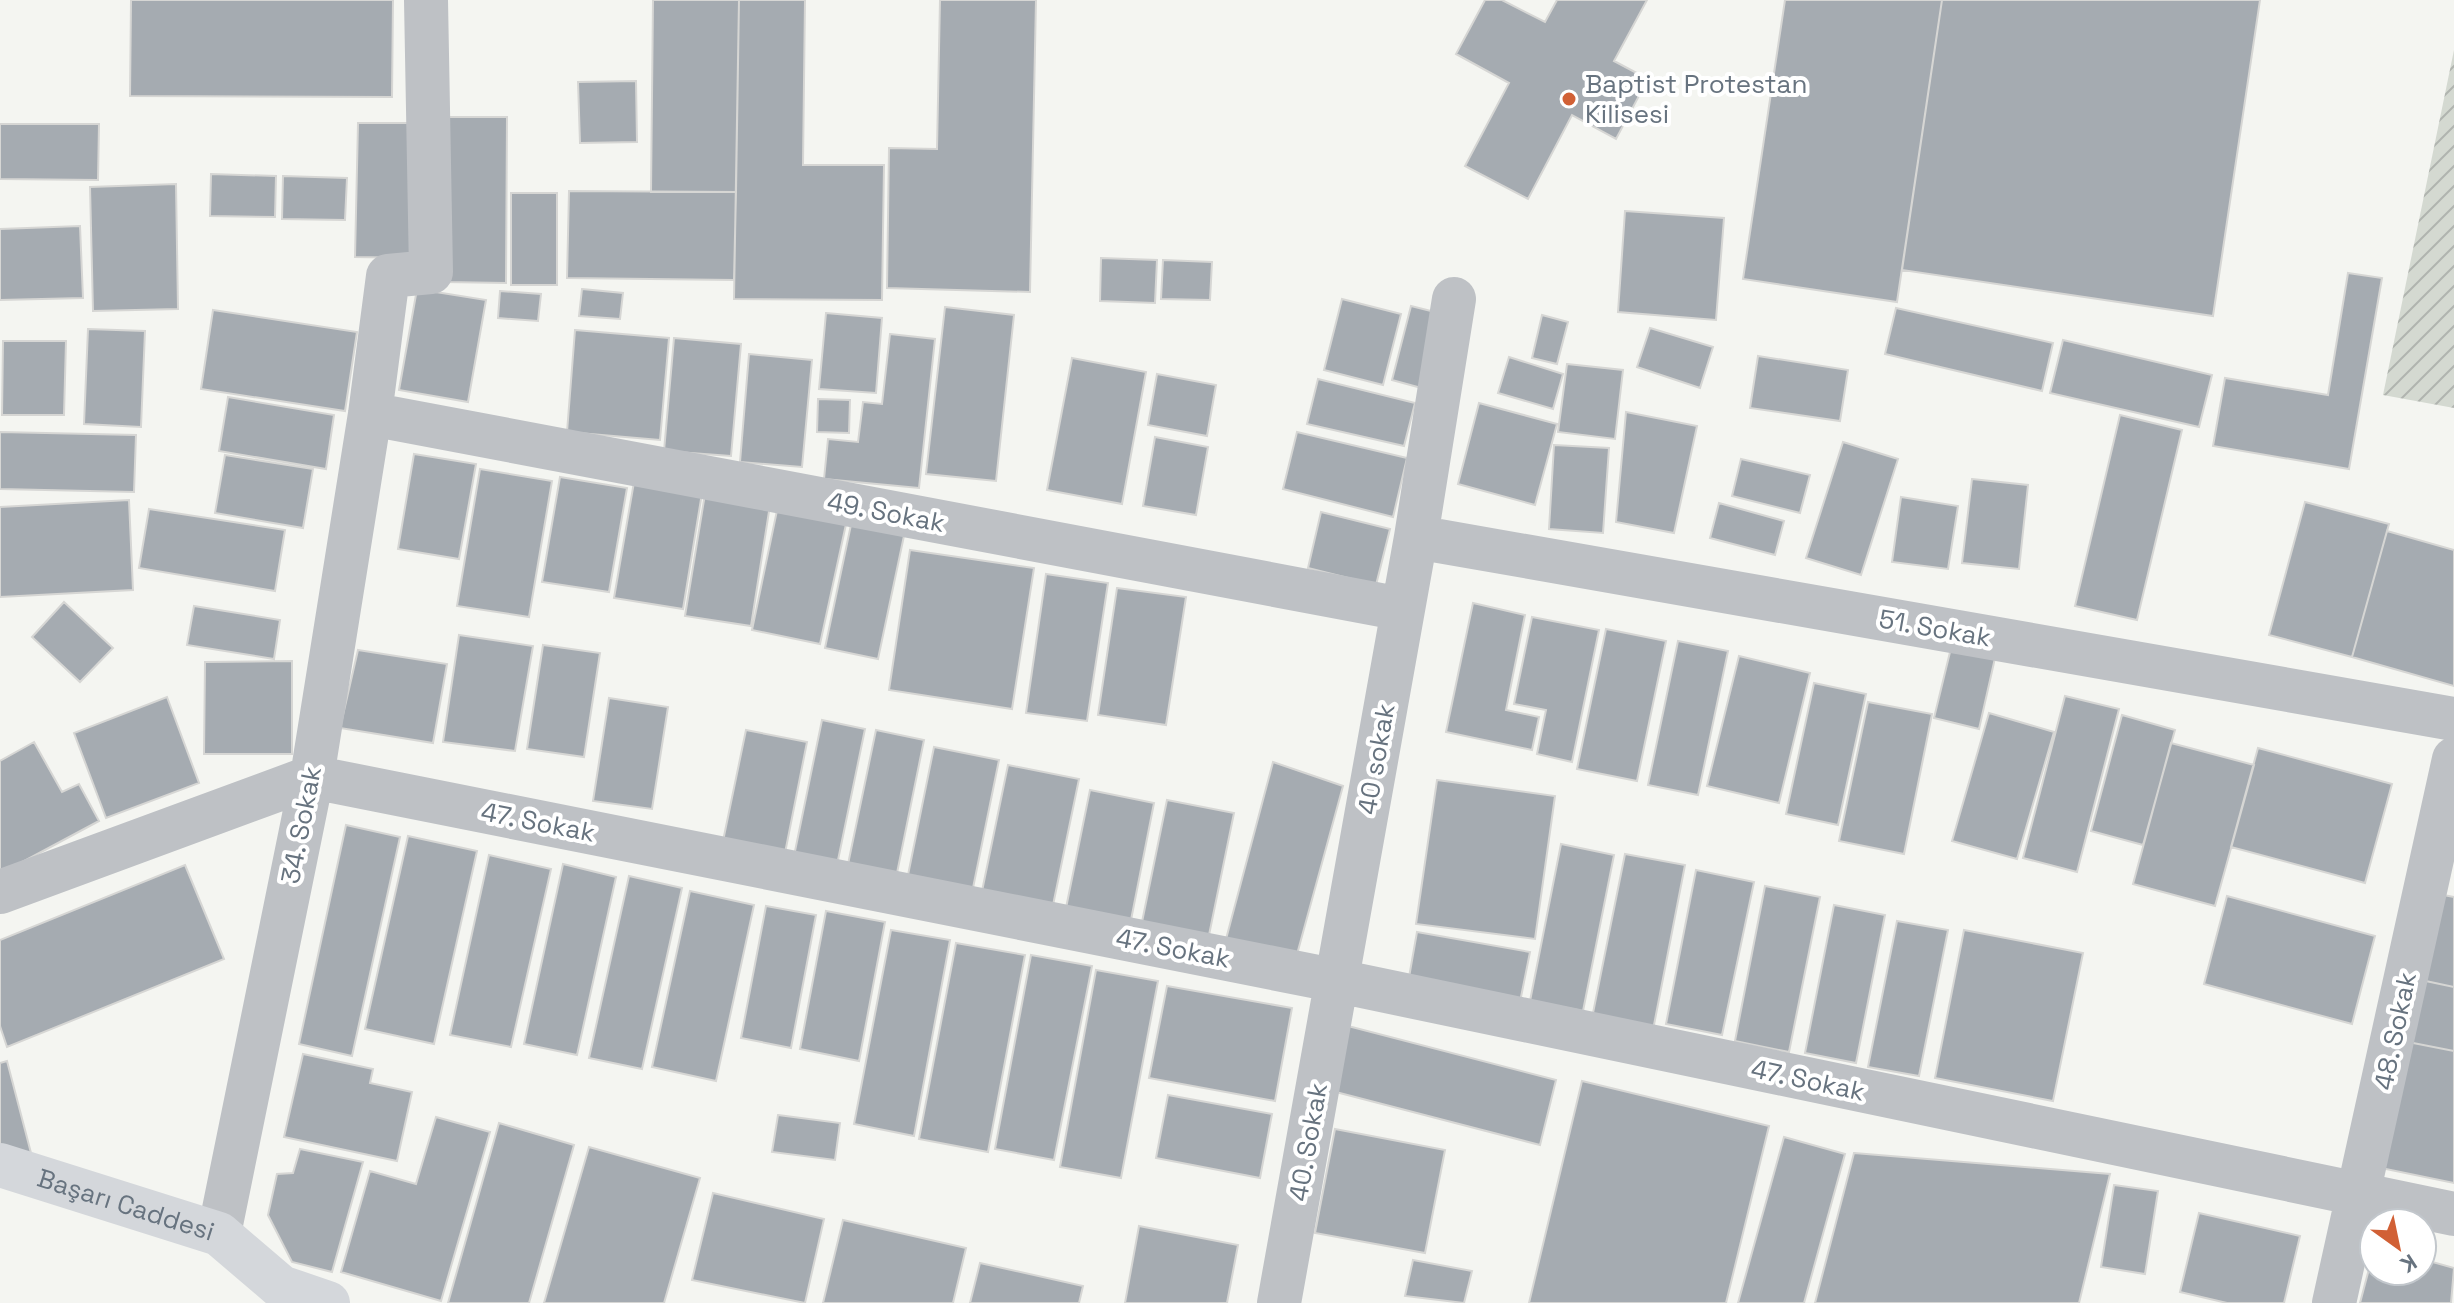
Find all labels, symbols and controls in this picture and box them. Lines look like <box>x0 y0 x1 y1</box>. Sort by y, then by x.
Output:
place label: Baptist Protestan Kilisesi <box>1585 67 1807 131</box>
marker: Baptist Protestan Kilisesi <box>1560 90 1578 108</box>
street label: 49. Sokak <box>824 484 948 540</box>
street label: 51. Sokak <box>1876 601 1994 655</box>
street label: 40 sokak <box>1350 701 1402 817</box>
street label: 34. Sokak <box>273 763 329 887</box>
street label: 47. Sokak <box>478 794 598 850</box>
street label: 47. Sokak <box>1113 920 1233 976</box>
street label: 48. Sokak <box>2366 969 2424 1093</box>
street label: 47. Sokak <box>1748 1051 1868 1109</box>
street label: 40. Sokak <box>1281 1080 1335 1204</box>
street label: Başarı Caddesi <box>33 1161 219 1248</box>
north arrow <box>2358 1207 2438 1287</box>
text: K <box>2395 1248 2422 1279</box>

